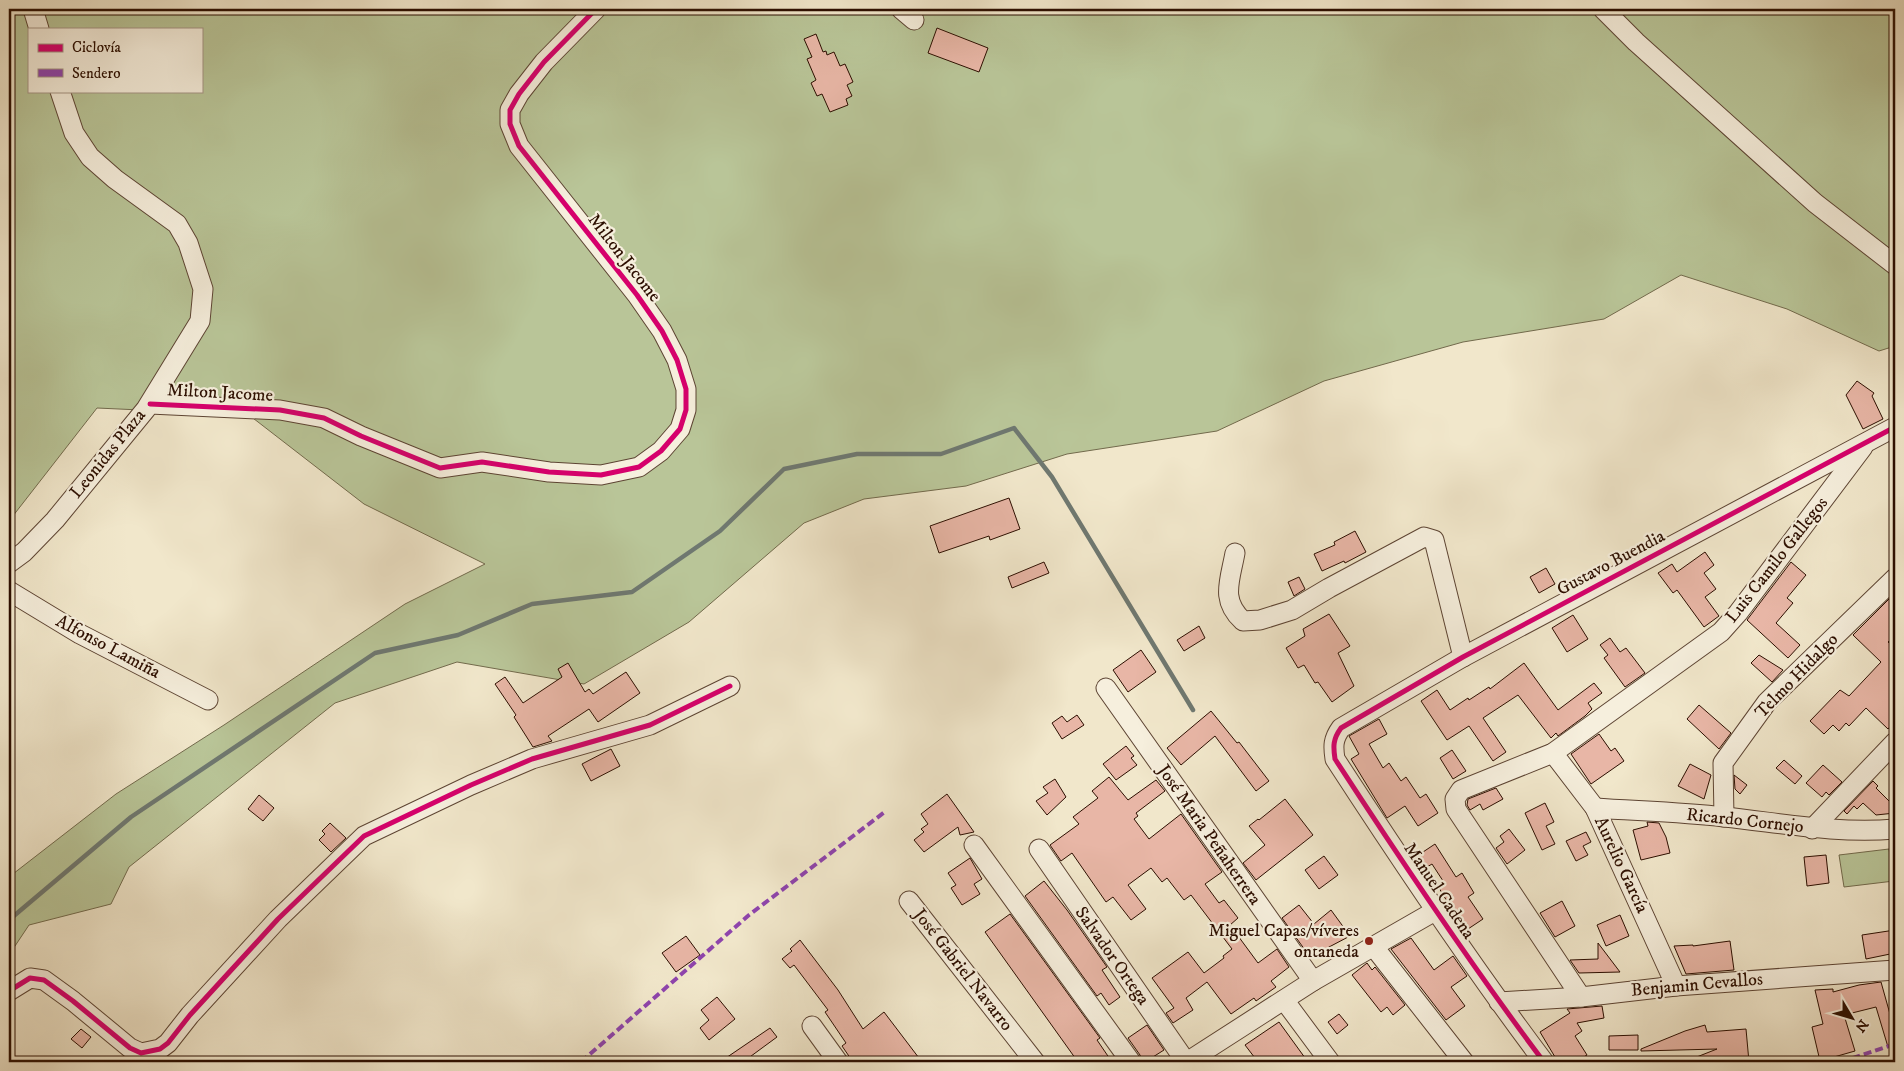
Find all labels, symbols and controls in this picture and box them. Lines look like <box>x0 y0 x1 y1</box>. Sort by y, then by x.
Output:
legend <box>28 28 202 92</box>
text: Ciclovía <box>72 38 121 57</box>
text: Sendero <box>72 64 120 83</box>
street label: Milton Jacome <box>583 209 665 307</box>
street label: Milton Jacome <box>166 379 274 407</box>
street label: Leonidas Plaza <box>65 405 151 503</box>
street label: Luis Camilo Gallegos <box>1721 493 1833 627</box>
street label: Gustavo Buendia <box>1553 525 1669 601</box>
street label: Alfonso Lamiña <box>52 610 164 684</box>
street label: Telmo Hidalgo <box>1751 629 1843 723</box>
street label: José Maria Peñaherrera <box>1151 759 1266 910</box>
street label: Ricardo Cornejo <box>1685 804 1805 838</box>
street label: Aurelio García <box>1589 813 1653 917</box>
street label: Manuel Cadena <box>1399 838 1480 944</box>
street label: Salvador Ortega <box>1070 902 1154 1010</box>
street label: José Gabriel Navarro <box>907 903 1018 1036</box>
place label: Miguel Capas/víveres ontaneda <box>1208 920 1359 963</box>
marker: Miguel Capas/víveres ontaneda <box>1363 935 1375 947</box>
street label: Benjamin Cevallos <box>1630 968 1764 1002</box>
north arrow <box>1826 994 1876 1044</box>
text: N <box>1851 1015 1872 1036</box>

